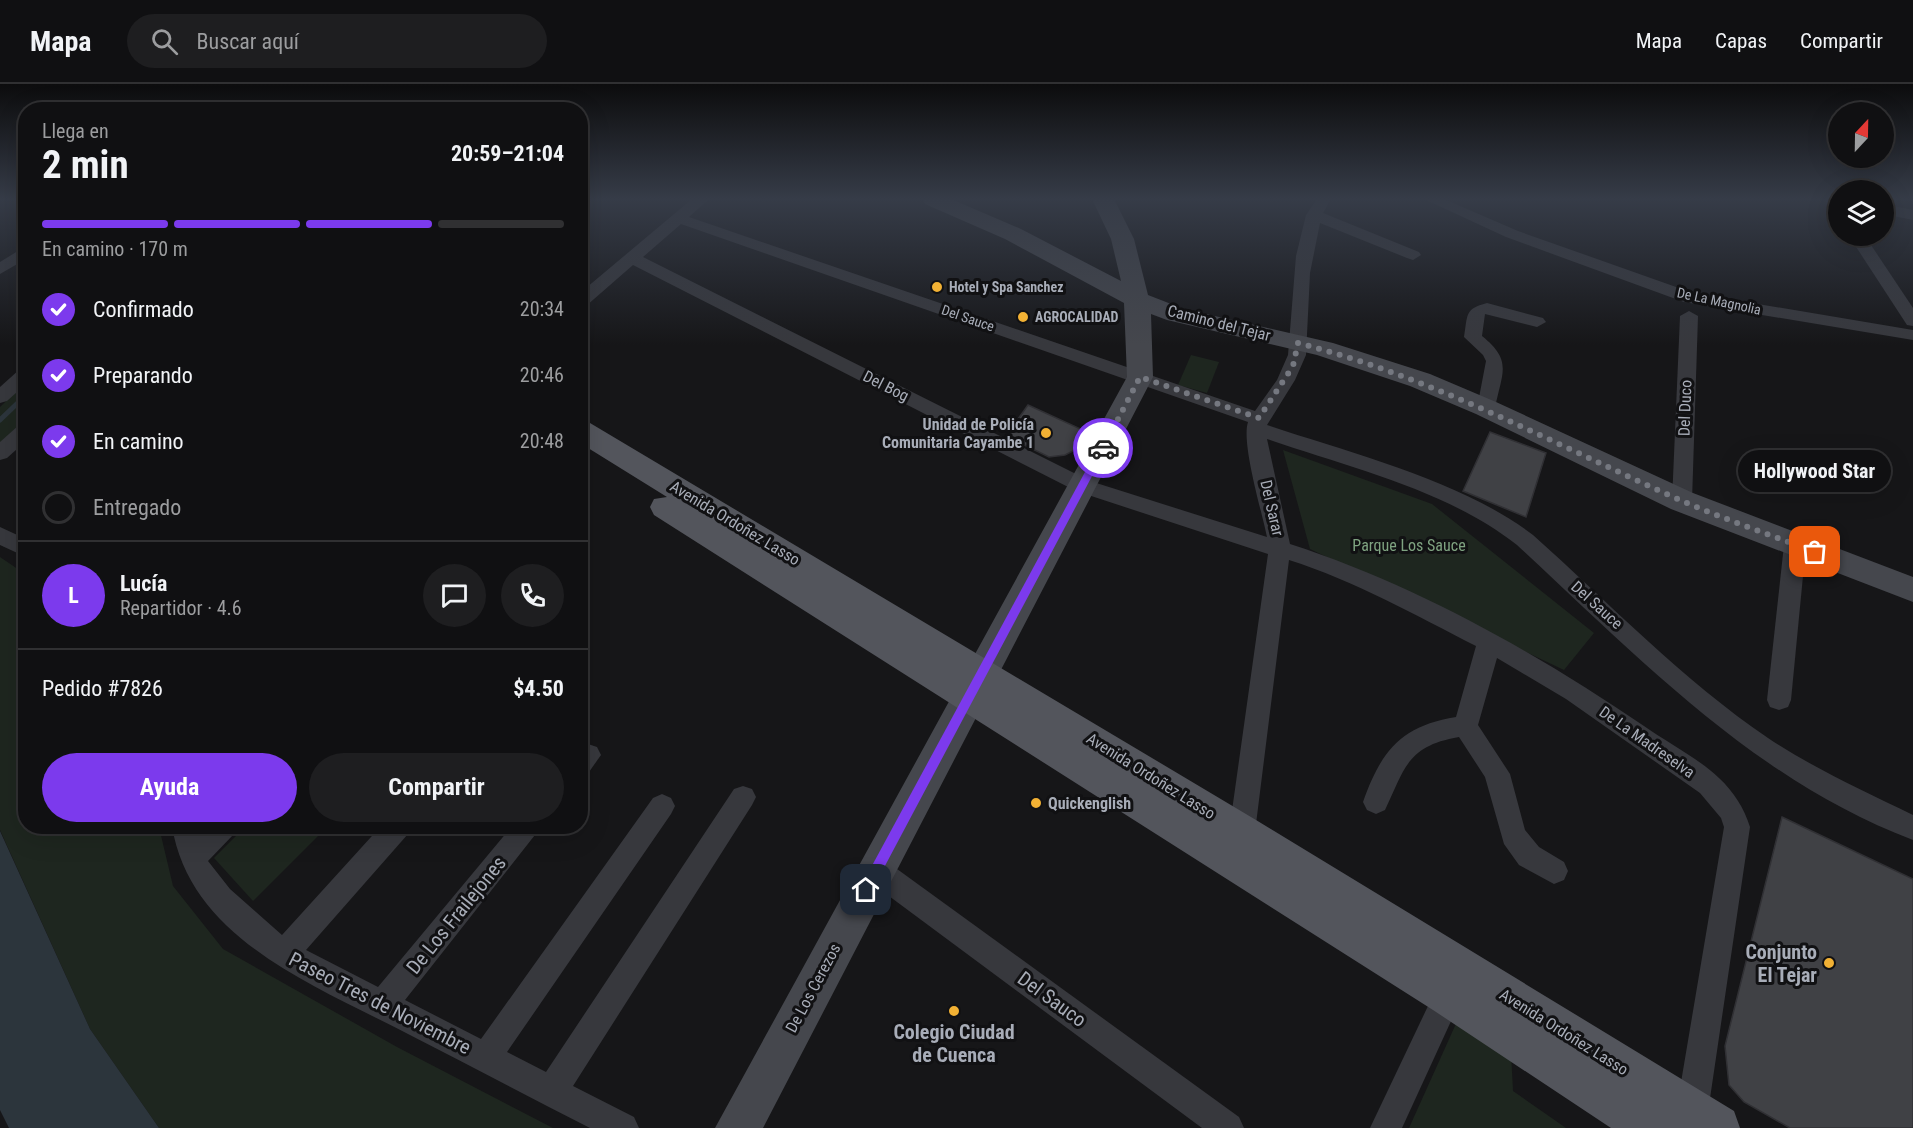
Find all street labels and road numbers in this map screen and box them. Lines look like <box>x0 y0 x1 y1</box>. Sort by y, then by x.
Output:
street label: De La Magnolia <box>1676 284 1762 318</box>
street label: Camino del Tejar <box>1165 301 1273 345</box>
street label: Del Sauce <box>940 302 997 335</box>
street label: Del Bog <box>860 366 912 406</box>
street label: Del Duco <box>1675 380 1695 436</box>
street label: Avenida Ordoñez Lasso <box>667 477 803 569</box>
street label: Del Sarar <box>1256 478 1288 538</box>
street label: Del Sauce <box>1567 577 1627 633</box>
street label: De La Madreselva <box>1596 702 1698 782</box>
street label: Avenida Ordoñez Lasso <box>1083 729 1219 823</box>
street label: De Los Frailejones <box>401 851 511 979</box>
street label: De Los Cerezos <box>782 940 844 1036</box>
street label: Paseo Tres de Noviembre <box>285 947 475 1059</box>
street label: Del Sauco <box>1013 966 1091 1032</box>
street label: Avenida Ordoñez Lasso <box>1496 985 1632 1079</box>

